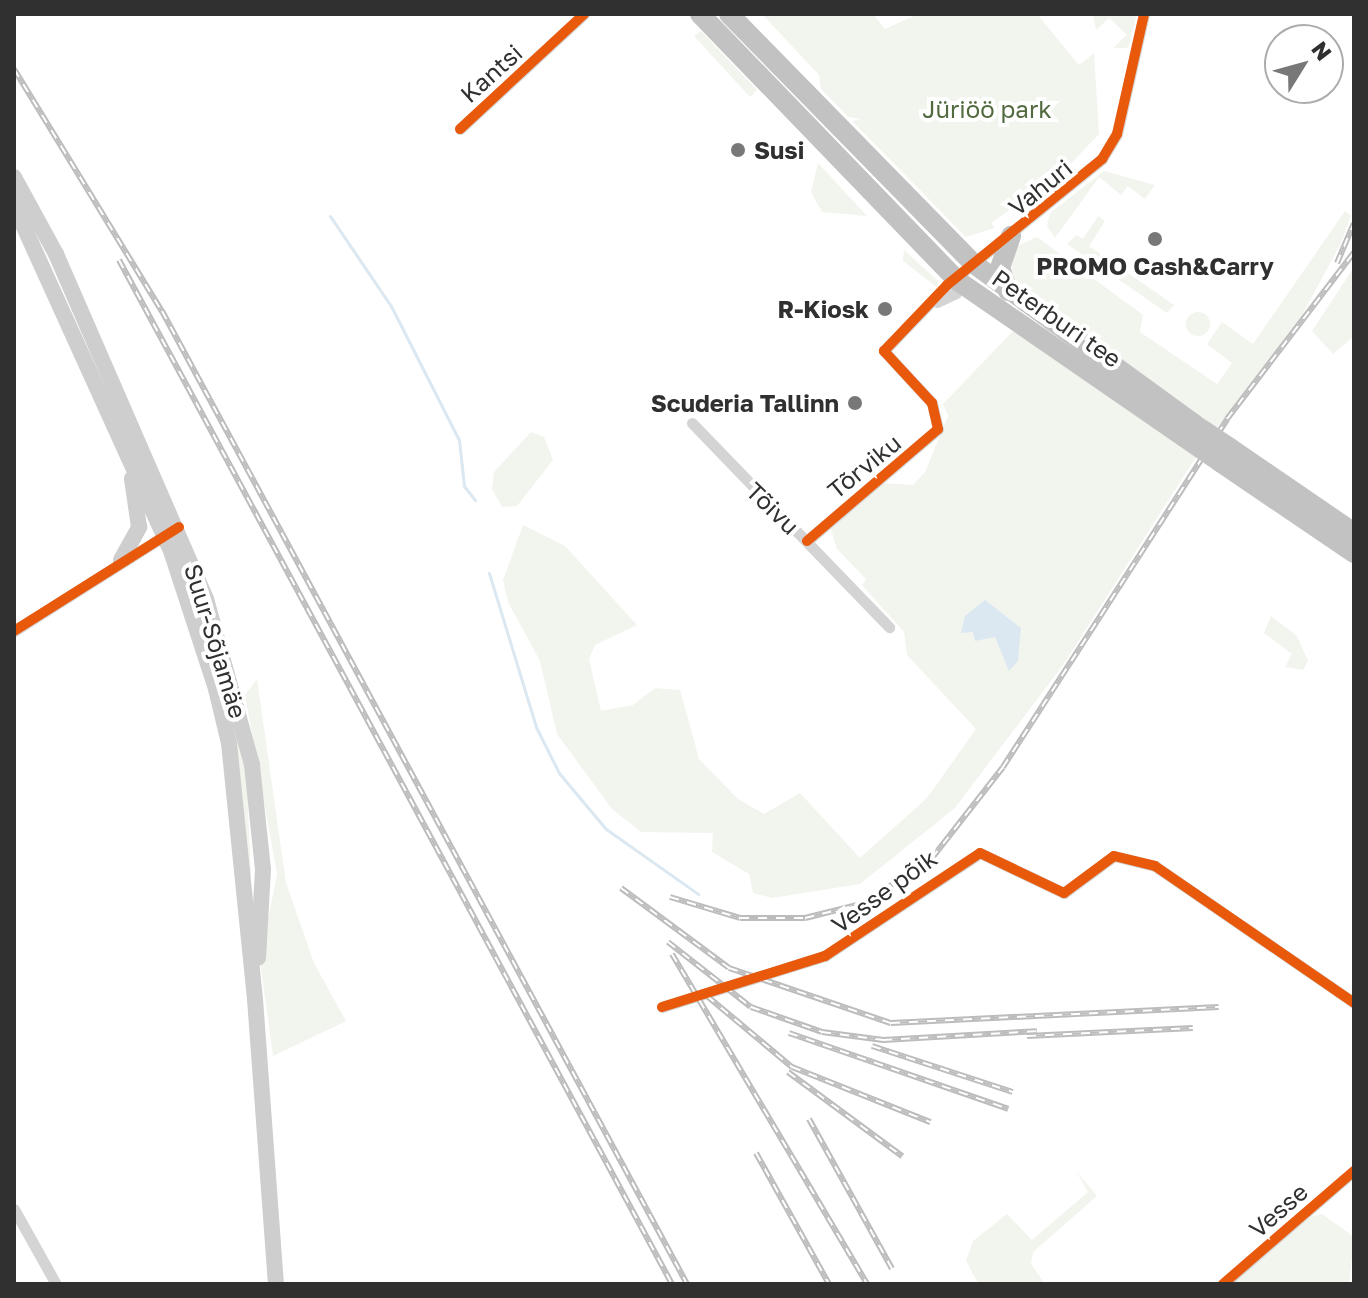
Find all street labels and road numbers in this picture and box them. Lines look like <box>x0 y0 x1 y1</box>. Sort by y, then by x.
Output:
street label: Kantsi <box>454 38 528 108</box>
street label: Vahuri <box>1002 153 1078 221</box>
street label: Peterburi tee <box>987 263 1127 373</box>
street label: Tõrviku <box>822 428 906 504</box>
street label: Tõivu <box>741 476 805 540</box>
street label: Suur-Sõjamäe <box>179 560 253 722</box>
street label: Vesse põik <box>826 843 942 939</box>
street label: Vesse <box>1243 1177 1313 1243</box>

